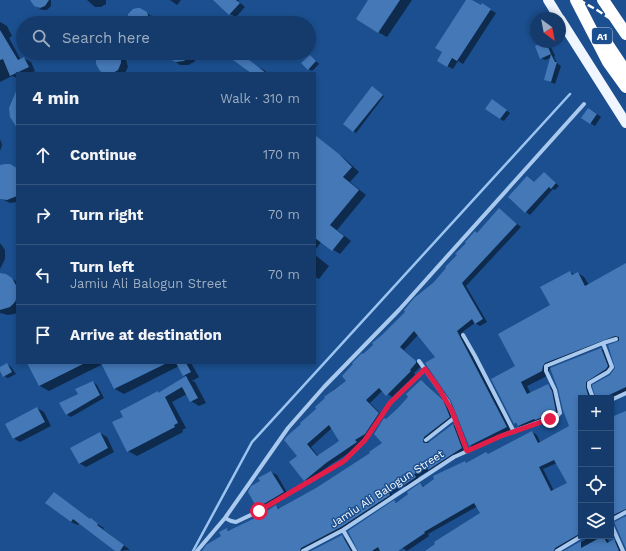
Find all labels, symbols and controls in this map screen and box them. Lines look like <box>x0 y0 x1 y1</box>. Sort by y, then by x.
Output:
north arrow <box>530 12 566 48</box>
search box <box>16 16 316 60</box>
icon: search <box>30 27 52 49</box>
road number: A1 <box>592 28 612 44</box>
text: Search here <box>62 29 150 47</box>
text: 4 min <box>32 88 79 108</box>
text: Walk · 310 m <box>220 91 300 106</box>
icon: ahead <box>32 144 54 166</box>
text: Continue <box>70 146 137 164</box>
text: 170 m <box>263 147 300 162</box>
icon: right <box>32 204 54 226</box>
text: Turn right <box>70 206 143 224</box>
text: 70 m <box>268 207 300 222</box>
text: Turn left <box>70 258 134 276</box>
icon: left <box>32 264 54 286</box>
text: 70 m <box>268 267 300 282</box>
text: Jamiu Ali Balogun Street <box>70 276 227 291</box>
icon: arrive <box>32 324 54 346</box>
text: Arrive at destination <box>70 326 222 344</box>
map controls <box>578 395 614 539</box>
button: + <box>578 395 614 431</box>
route end <box>541 410 559 428</box>
button: − <box>578 431 614 467</box>
street label: Jamiu Ali Balogun Street <box>328 447 447 531</box>
button: locate <box>578 467 614 503</box>
route start <box>250 502 268 520</box>
button: layers <box>578 503 614 539</box>

